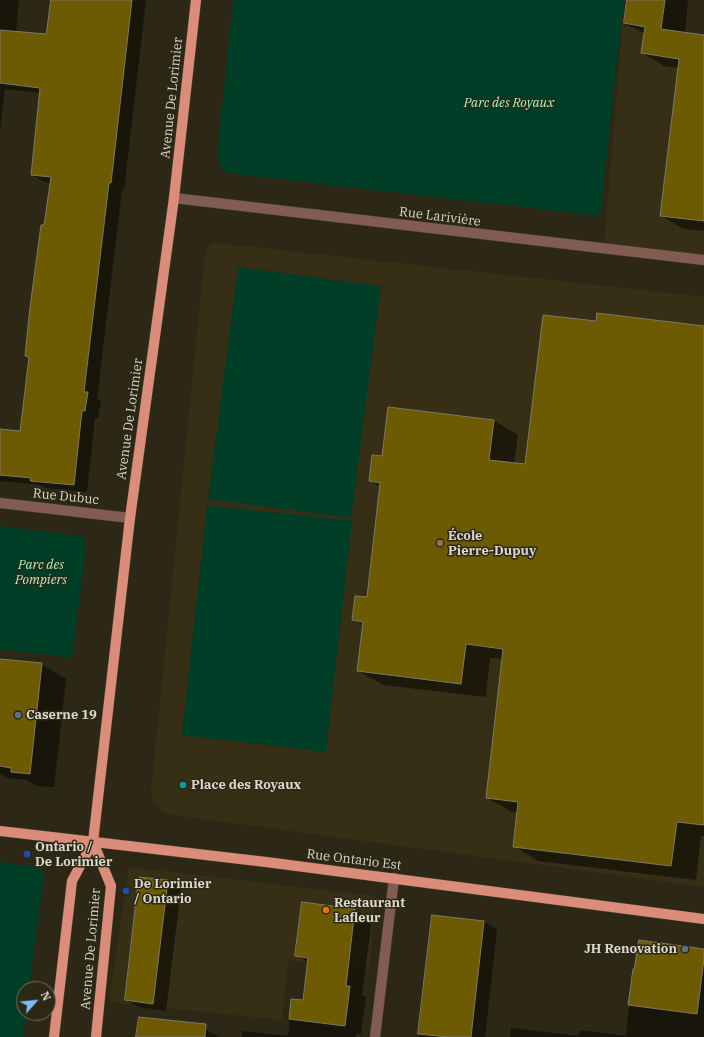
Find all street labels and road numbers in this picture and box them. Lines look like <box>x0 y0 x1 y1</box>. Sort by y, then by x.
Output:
street label: Avenue De Lorimier <box>158 37 186 159</box>
street label: Rue Larivière <box>398 204 482 230</box>
street label: Avenue De Lorimier <box>114 358 146 480</box>
street label: Rue Dubuc <box>32 486 100 508</box>
street label: Rue Ontario Est <box>306 846 402 874</box>
street label: Avenue De Lorimier <box>78 888 104 1010</box>

